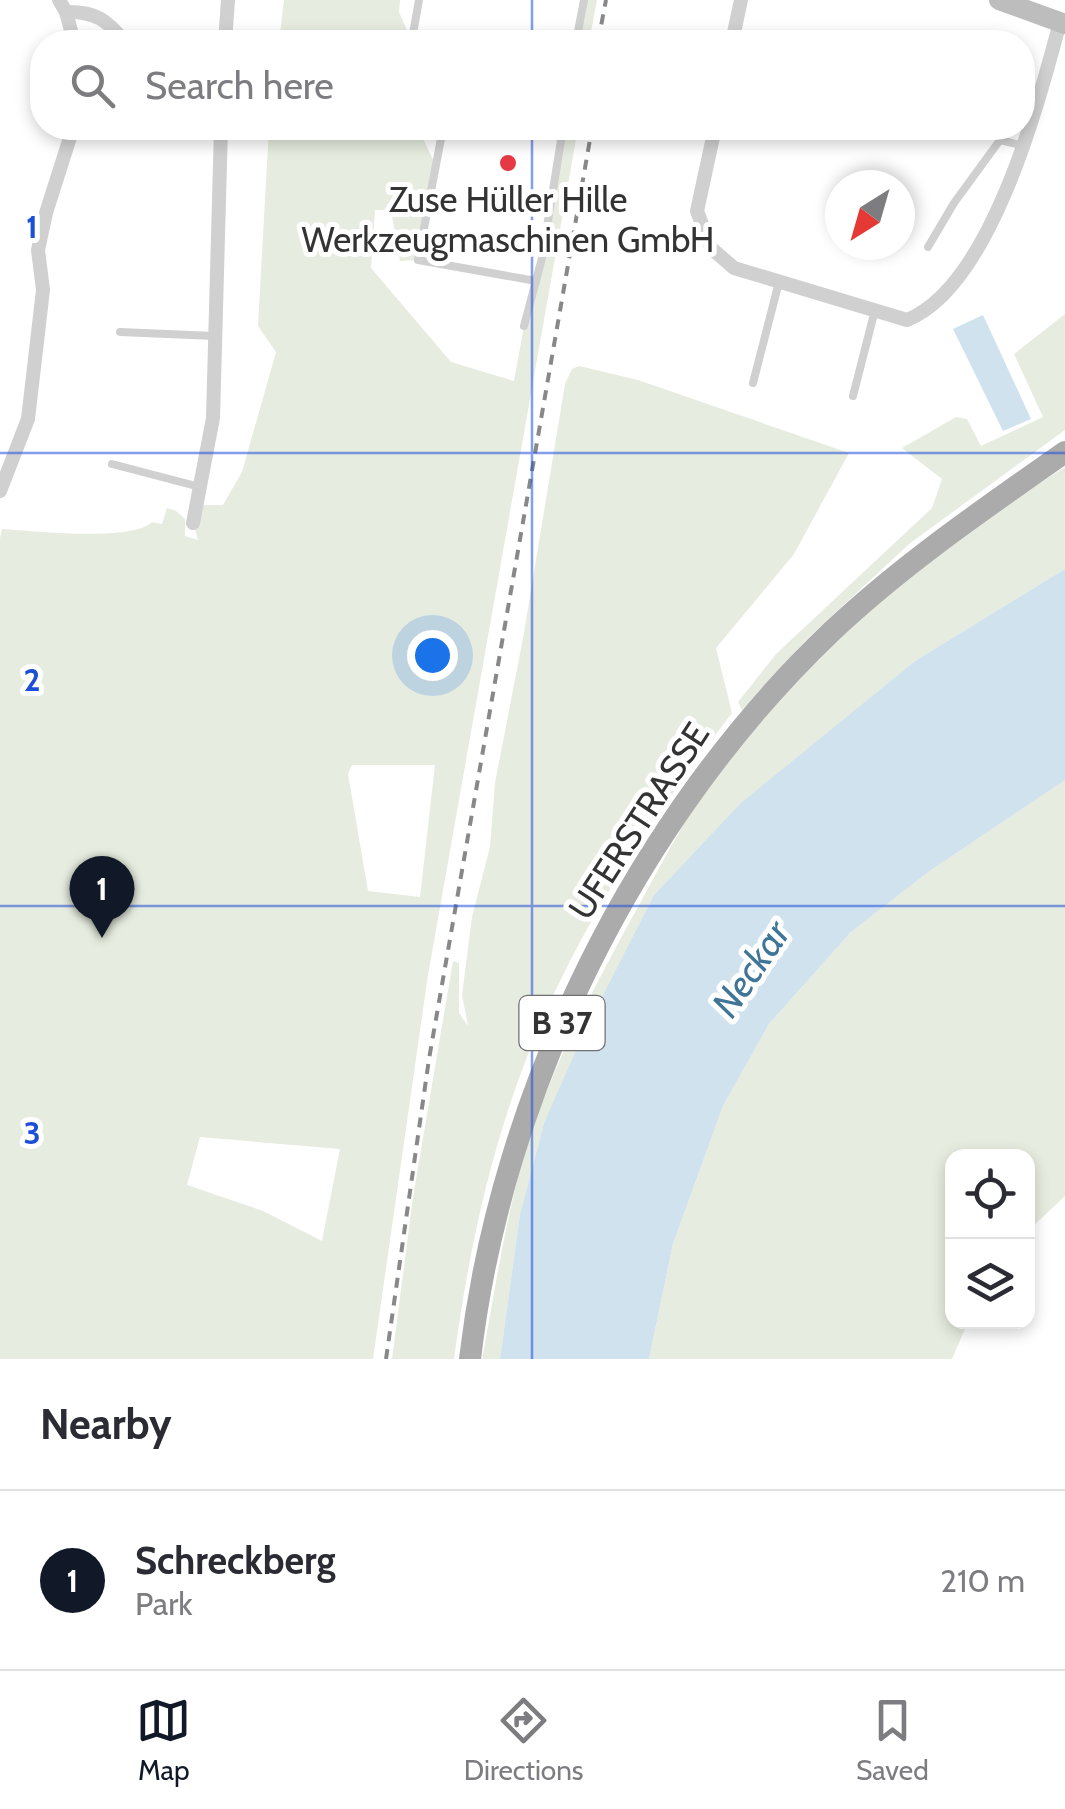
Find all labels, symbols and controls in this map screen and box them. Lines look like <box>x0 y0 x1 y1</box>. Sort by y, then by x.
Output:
search box <box>30 30 1035 140</box>
icon: search <box>65 58 120 113</box>
text: Search here <box>145 62 334 109</box>
marker: Zuse Hüller Hille Werkzeugmaschinen GmbH <box>497 152 519 174</box>
north arrow <box>825 170 915 260</box>
place label: Zuse Hüller Hille Werkzeugmaschinen GmbH <box>302 178 714 261</box>
text: 1 <box>26 207 38 246</box>
your location <box>407 630 458 681</box>
text: 2 <box>24 660 40 699</box>
street label: UFERSTRASSE <box>559 714 718 927</box>
pin: 1 <box>70 856 134 938</box>
water label: Neckar <box>701 910 800 1026</box>
road number: B 37 <box>520 996 604 1050</box>
text: 3 <box>23 1113 41 1152</box>
map controls <box>945 1149 1035 1329</box>
button: locate <box>945 1149 1035 1239</box>
button: layers <box>945 1239 1035 1329</box>
text: Nearby <box>40 1398 172 1450</box>
text: Schreckberg <box>135 1537 335 1584</box>
text: 1 <box>67 1561 78 1600</box>
text: 210 m <box>940 1561 1025 1600</box>
text: Park <box>135 1584 193 1623</box>
tab: Map <box>136 1693 191 1787</box>
tab: Directions <box>464 1693 583 1787</box>
tab: Saved <box>856 1693 929 1787</box>

